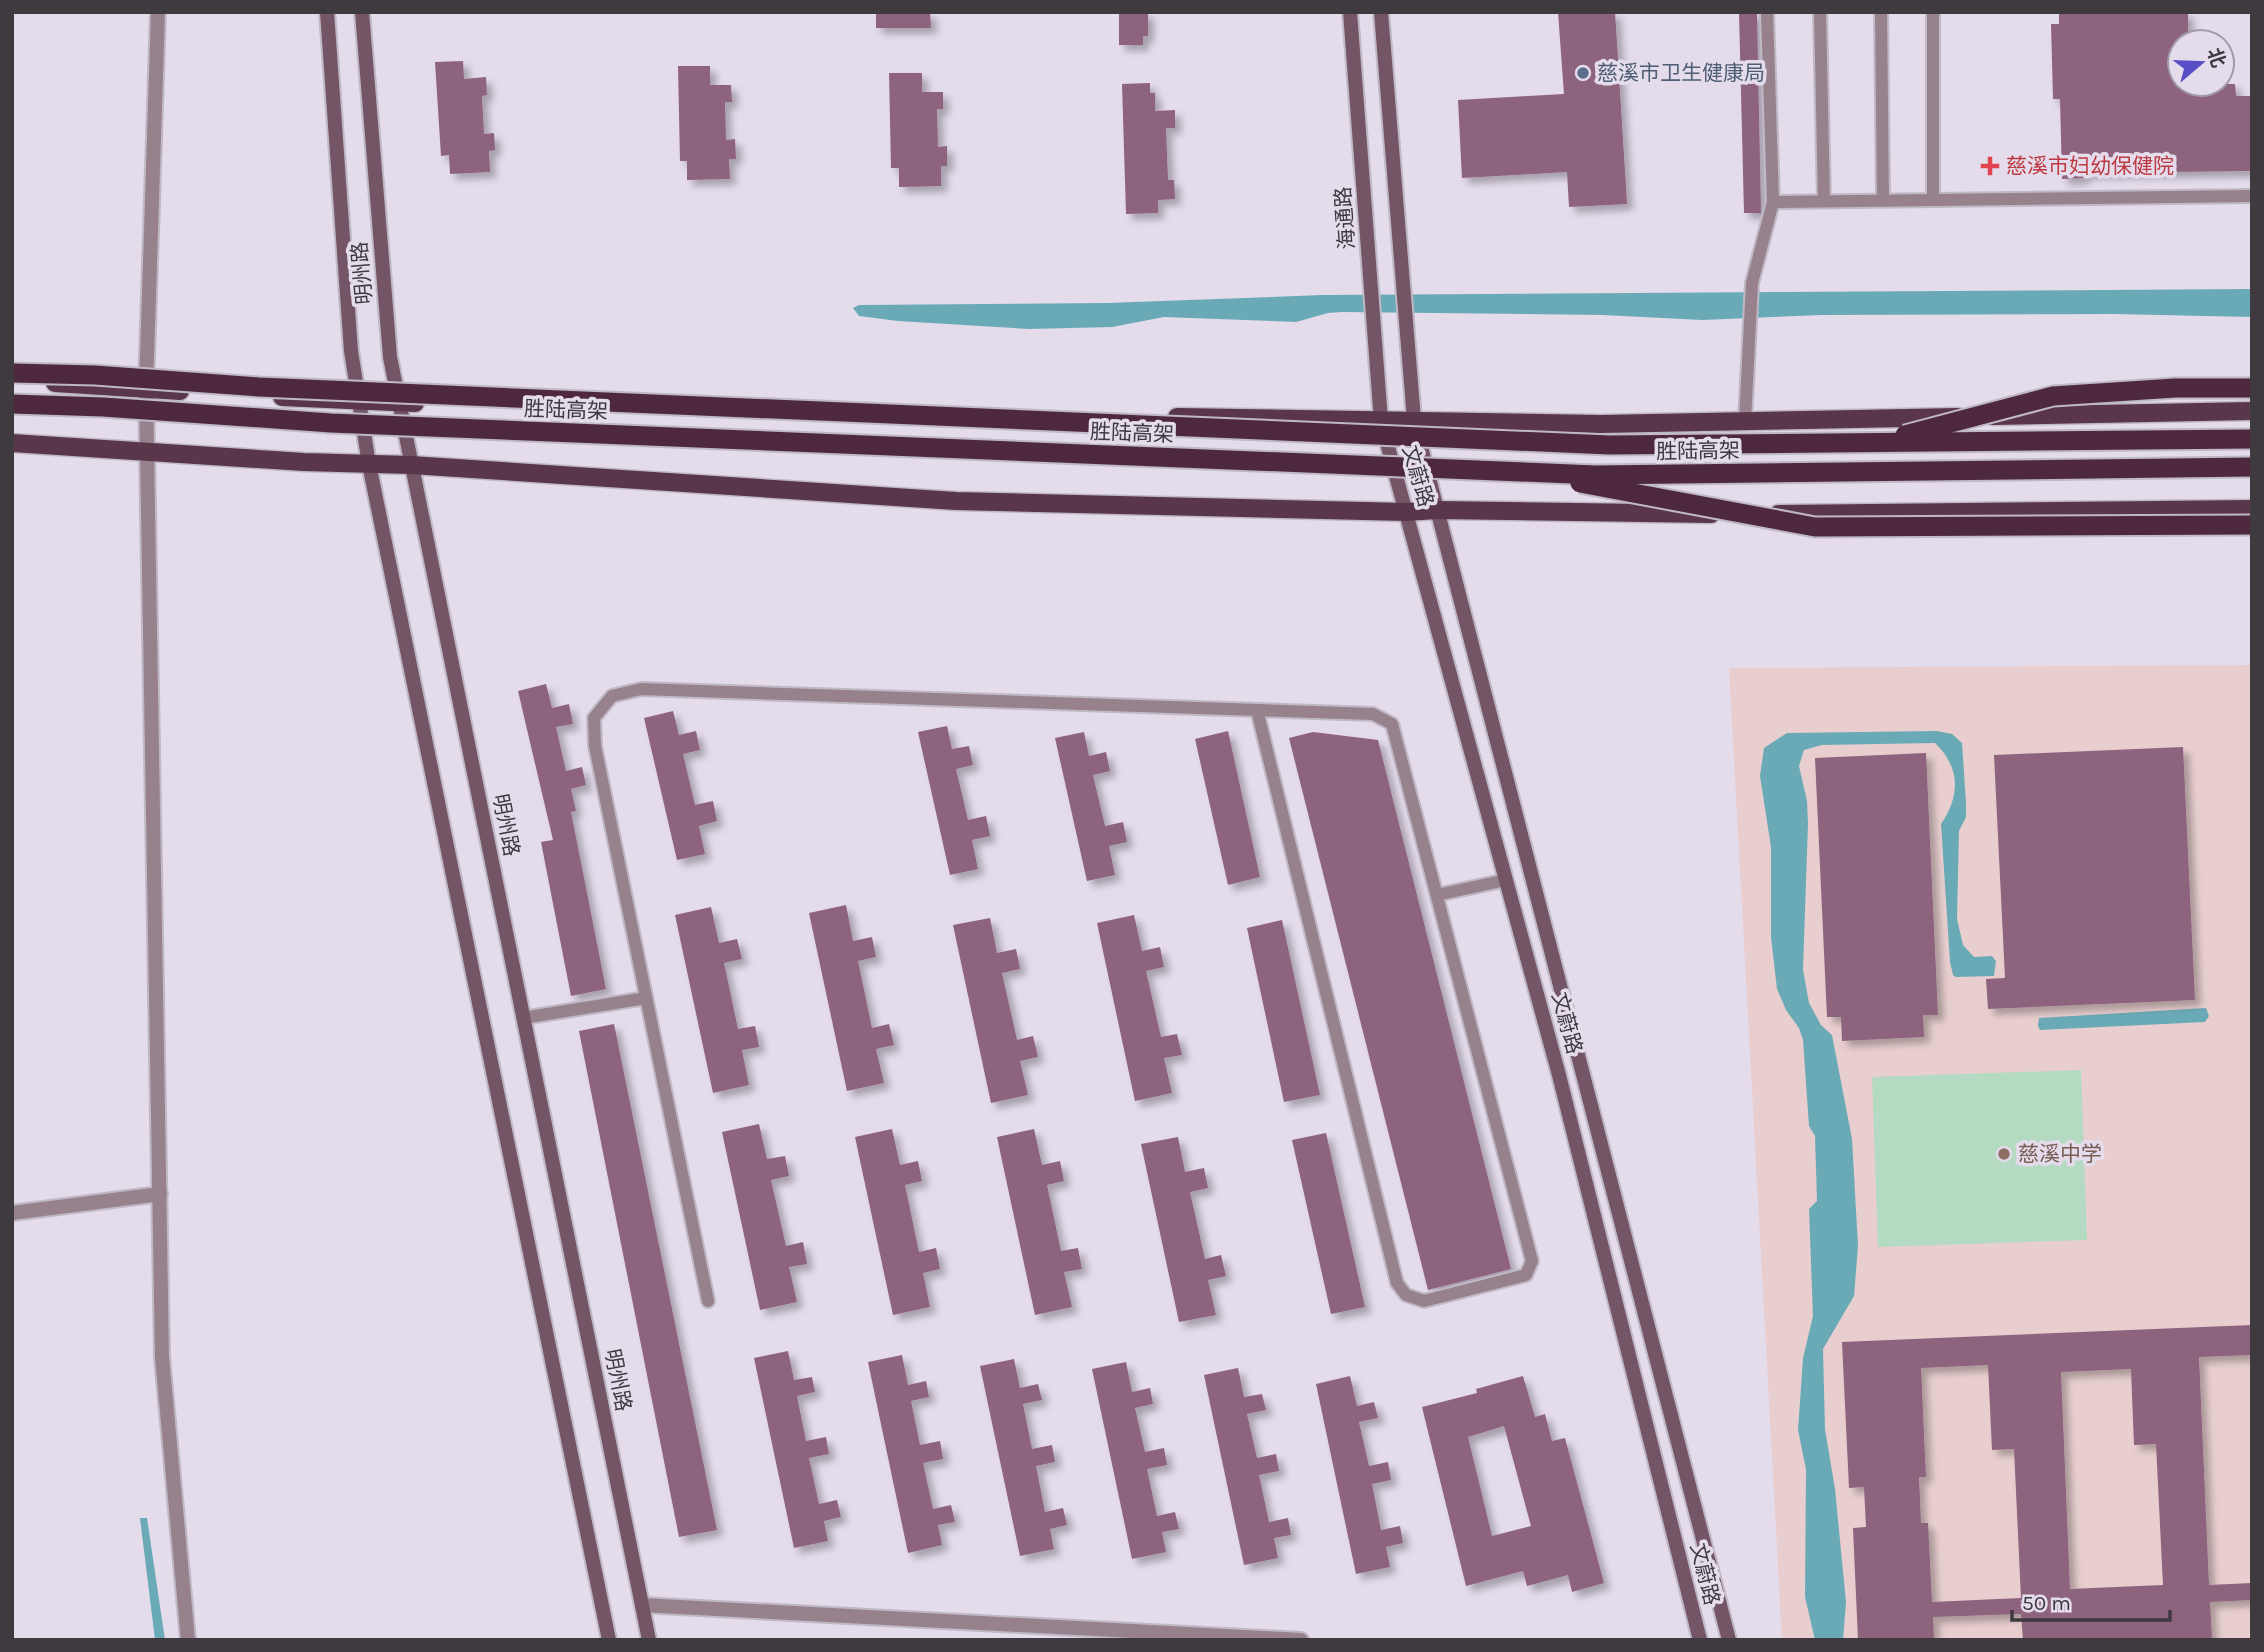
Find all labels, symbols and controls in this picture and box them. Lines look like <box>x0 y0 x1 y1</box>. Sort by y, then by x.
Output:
north arrow <box>2166 28 2236 98</box>
text: 北 <box>2203 45 2230 70</box>
place label: 慈溪市卫生健康局 <box>1597 61 1765 85</box>
marker: 慈溪市卫生健康局 <box>1575 65 1591 81</box>
place label: 慈溪市妇幼保健院 <box>2006 154 2174 178</box>
marker: 慈溪市妇幼保健院 <box>1980 156 2000 176</box>
street label: 海通路 <box>1331 186 1359 250</box>
street label: 明州路 <box>347 241 377 305</box>
street label: 胜陆高架 <box>524 397 608 423</box>
street label: 胜陆高架 <box>1090 420 1174 446</box>
street label: 胜陆高架 <box>1656 438 1740 464</box>
street label: 文蔚路 <box>1398 442 1438 510</box>
street label: 明州路 <box>488 792 524 858</box>
street label: 文蔚路 <box>1547 989 1587 1057</box>
place label: 慈溪中学 <box>2018 1142 2102 1166</box>
marker: 慈溪中学 <box>1996 1146 2012 1162</box>
street label: 明州路 <box>600 1347 636 1413</box>
street label: 文蔚路 <box>1686 1541 1724 1607</box>
scale bar <box>2012 1578 2170 1622</box>
text: 50 m <box>2022 1591 2071 1615</box>

